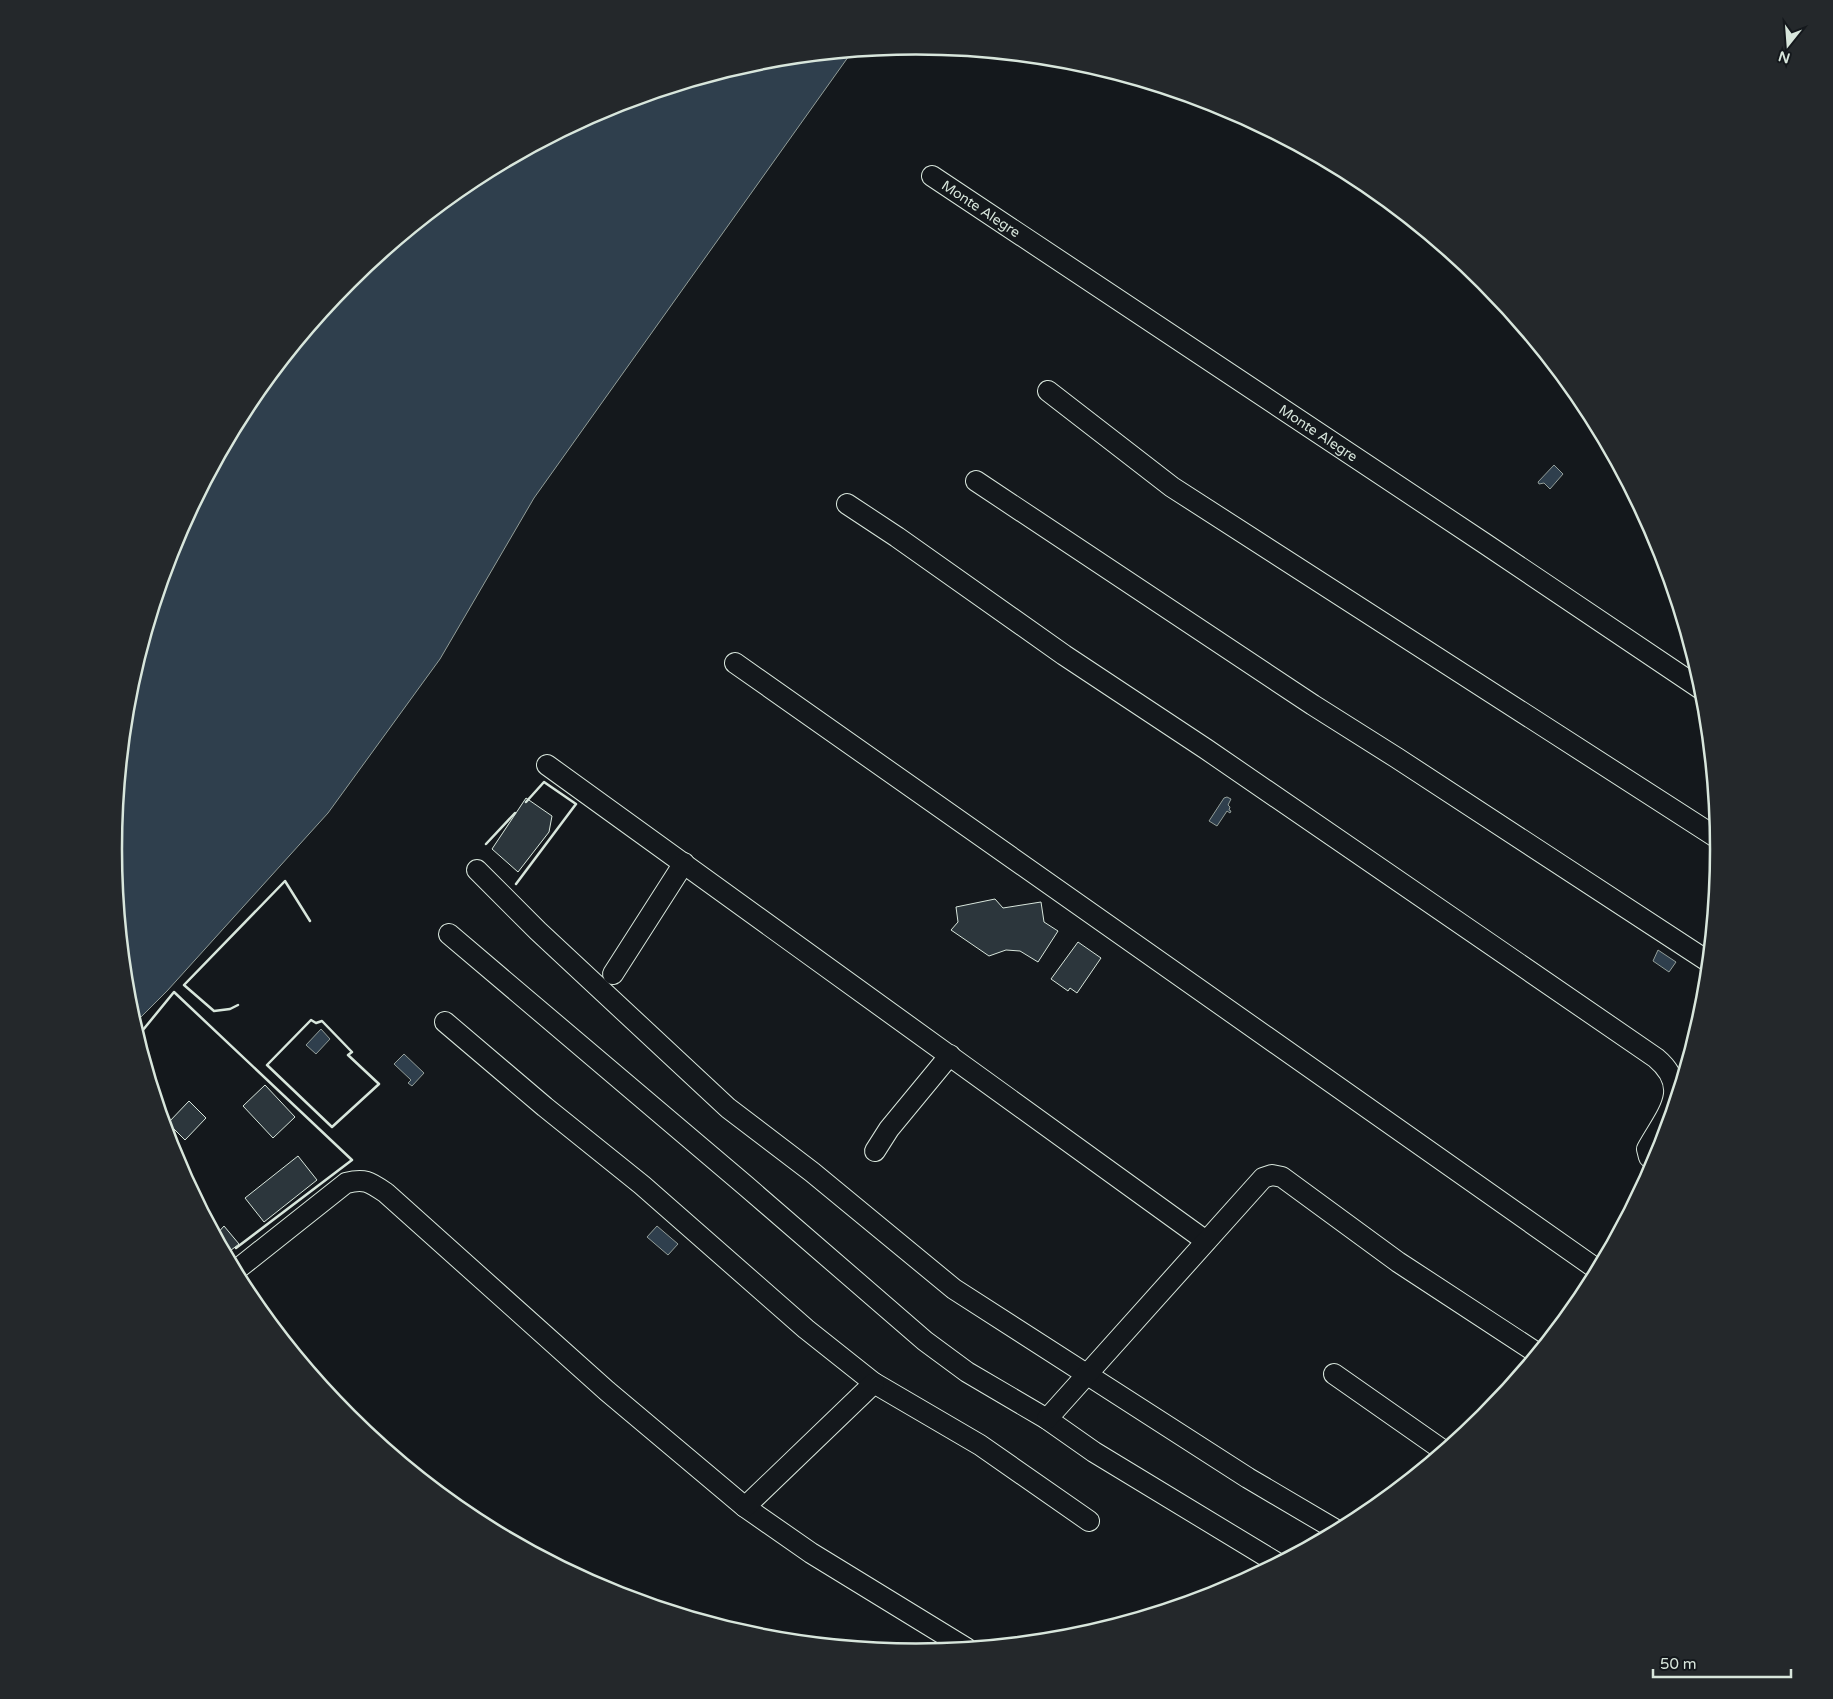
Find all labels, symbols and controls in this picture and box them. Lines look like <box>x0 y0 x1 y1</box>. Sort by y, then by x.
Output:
north arrow <box>1763 20 1813 70</box>
text: N <box>1776 47 1792 67</box>
street label: Monte Alegre <box>938 177 1023 241</box>
street label: Monte Alegre <box>1276 401 1361 466</box>
scale bar <box>1653 1646 1790 1678</box>
text: 50 m <box>1660 1655 1697 1673</box>

